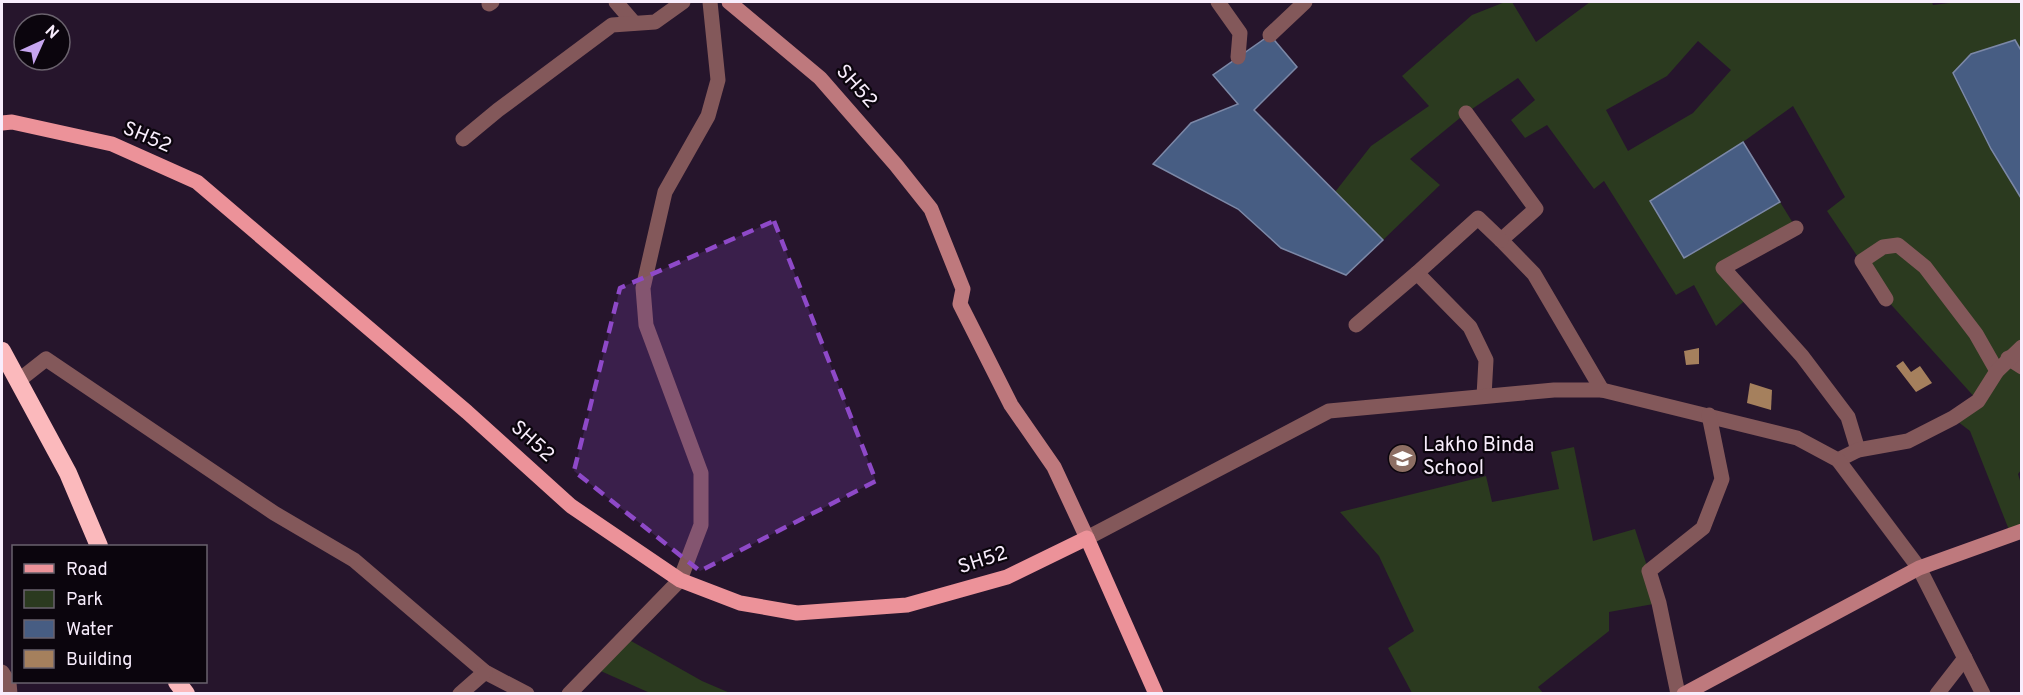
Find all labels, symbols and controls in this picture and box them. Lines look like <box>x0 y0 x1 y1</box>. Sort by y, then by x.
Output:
north arrow <box>12 12 72 72</box>
text: N <box>40 22 62 44</box>
street label: SH52 <box>829 60 883 114</box>
street label: SH52 <box>119 116 175 160</box>
street label: SH52 <box>505 415 559 469</box>
place label: Lakho Binda School <box>1423 433 1534 482</box>
school or university icon: Lakho Binda School <box>1386 442 1418 474</box>
street label: SH52 <box>955 541 1011 581</box>
legend <box>12 545 207 683</box>
text: Road <box>66 559 108 582</box>
text: Park <box>66 589 103 612</box>
text: Water <box>66 619 113 642</box>
text: Building <box>66 649 132 672</box>

